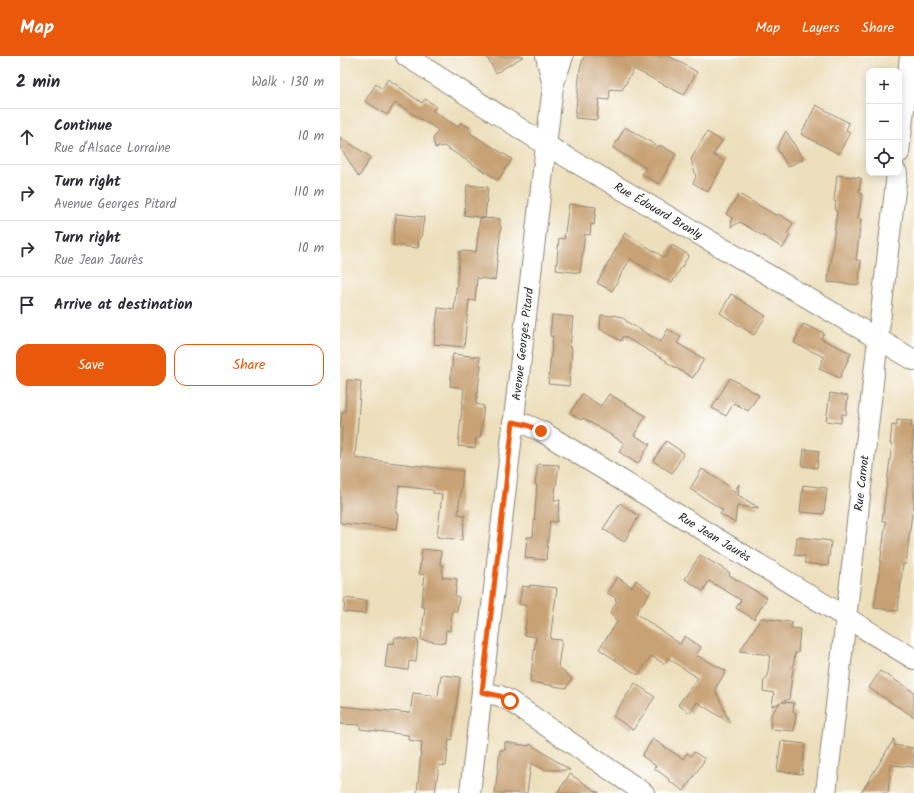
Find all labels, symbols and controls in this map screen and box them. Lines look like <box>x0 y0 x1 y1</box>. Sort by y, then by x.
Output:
text: Map <box>20 13 54 43</box>
text: Map <box>756 17 780 39</box>
text: Layers <box>802 17 840 39</box>
text: Share <box>862 17 894 39</box>
map controls <box>866 68 902 176</box>
button: + <box>866 68 902 104</box>
text: 2 min <box>16 69 60 96</box>
text: Walk · 130 m <box>251 72 324 93</box>
button: − <box>866 104 902 140</box>
text: Continue <box>54 114 112 138</box>
icon: ahead <box>16 126 38 148</box>
text: 10 m <box>298 126 324 147</box>
text: Rue d'Alsace Lorraine <box>54 138 170 159</box>
button: locate <box>866 140 902 176</box>
text: Turn right <box>54 170 121 194</box>
street label: Rue Édouard Branly <box>610 177 707 244</box>
icon: right <box>16 182 38 204</box>
text: 110 m <box>294 182 324 203</box>
text: Avenue Georges Pitard <box>54 194 176 215</box>
text: Turn right <box>54 226 121 250</box>
icon: right <box>16 238 38 260</box>
text: 10 m <box>298 238 324 259</box>
text: Rue Jean Jaurès <box>54 250 143 271</box>
street label: Avenue Georges Pitard <box>507 286 539 401</box>
text: Arrive at destination <box>54 293 193 317</box>
icon: arrive <box>16 294 38 316</box>
button: Save <box>16 344 166 386</box>
button: Share <box>174 344 324 386</box>
route end <box>532 422 550 440</box>
street label: Rue Carnot <box>849 454 874 512</box>
street label: Rue Jean Jaurès <box>675 508 755 567</box>
route start <box>501 692 519 710</box>

